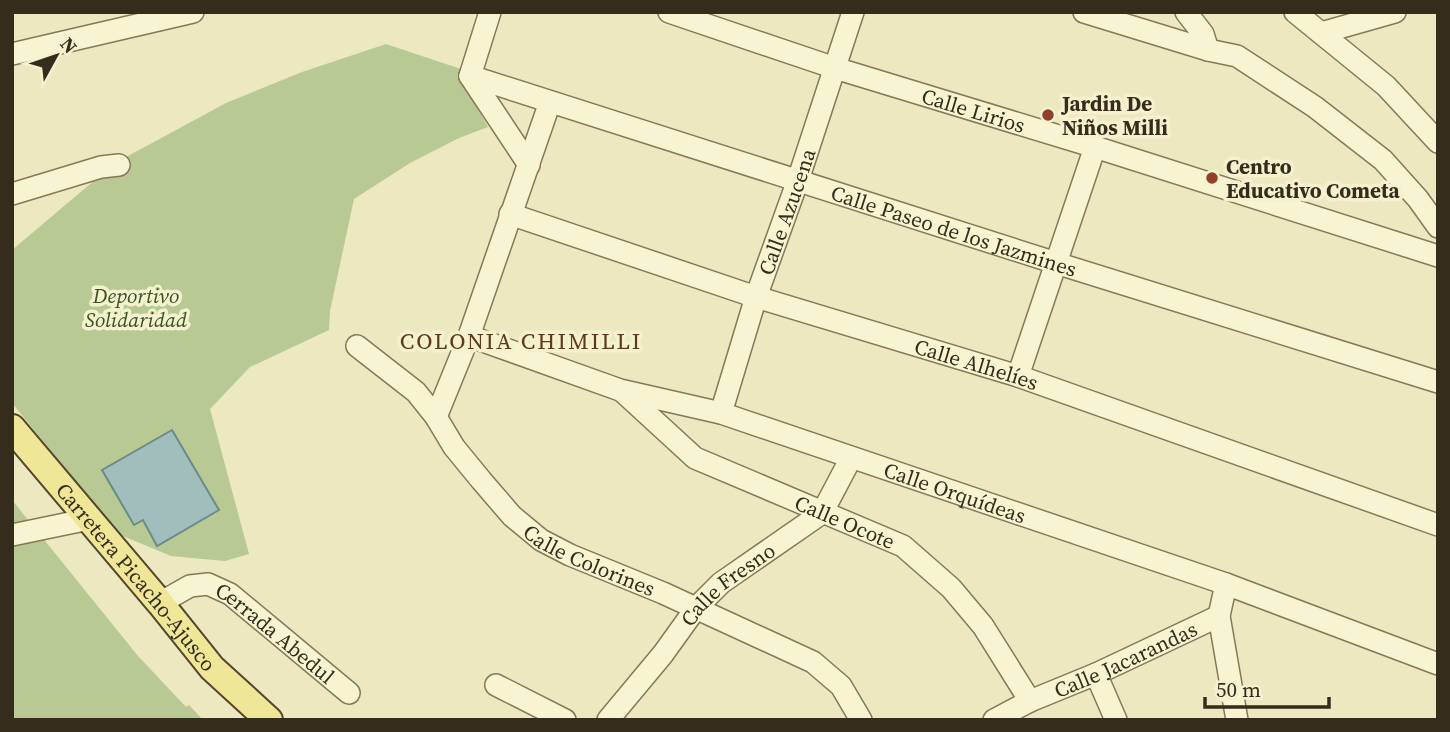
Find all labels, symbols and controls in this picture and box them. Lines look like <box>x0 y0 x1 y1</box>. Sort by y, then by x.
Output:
north arrow <box>21 21 91 91</box>
text: N <box>55 31 84 59</box>
street label: Calle Lirios <box>918 81 1029 139</box>
place label: Jardin De Niños Milli <box>1060 89 1168 142</box>
marker: Jardin De Niños Milli <box>1040 107 1056 123</box>
street label: Calle Azucena <box>751 144 822 279</box>
place label: Centro Educativo Cometa <box>1226 152 1400 205</box>
marker: Centro Educativo Cometa <box>1204 170 1220 186</box>
street label: Calle Paseo de los Jazmines <box>828 178 1080 283</box>
park label: Deportivo Solidaridad <box>85 281 187 334</box>
district label: COLONIA CHIMILLI <box>400 325 642 357</box>
street label: Calle Alhelíes <box>911 331 1042 397</box>
street label: Calle Orquídeas <box>880 455 1030 530</box>
street label: Carretera Picacho-Ajusco <box>50 476 223 677</box>
street label: Calle Ocote <box>791 487 900 556</box>
street label: Calle Colorines <box>517 517 660 603</box>
street label: Calle Fresno <box>673 536 781 632</box>
street label: Cerrada Abedul <box>211 575 341 690</box>
street label: Calle Jacarandas <box>1050 614 1202 704</box>
scale bar <box>1205 666 1329 710</box>
text: 50 m <box>1216 675 1261 704</box>

